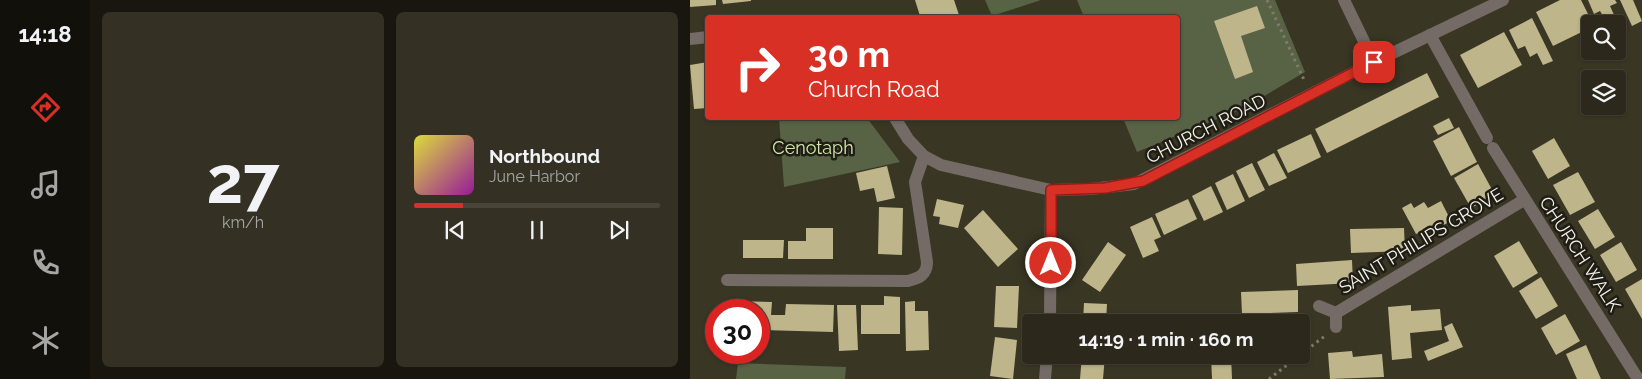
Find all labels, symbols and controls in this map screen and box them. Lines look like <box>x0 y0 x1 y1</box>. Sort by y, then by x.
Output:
map controls <box>1581 15 1626 115</box>
button: search <box>1581 15 1626 60</box>
text: 14:18 <box>18 21 72 47</box>
text: 30 m <box>808 34 890 75</box>
icon: right <box>725 35 790 100</box>
pin <box>1353 41 1395 83</box>
icon: arrive <box>1360 48 1388 76</box>
button: layers <box>1581 70 1626 115</box>
text: Church Road <box>808 76 940 102</box>
street label: CHURCH ROAD <box>1143 89 1269 168</box>
icon: directions <box>28 90 63 125</box>
park label: Cenotaph <box>772 137 854 158</box>
text: 27 <box>206 142 280 218</box>
text: Northbound <box>489 145 600 167</box>
icon: music <box>28 167 63 202</box>
text: June Harbor <box>489 167 580 186</box>
street label: SAINT PHILIPS GROVE <box>1335 183 1507 298</box>
street label: CHURCH WALK <box>1536 192 1626 315</box>
text: km/h <box>222 213 264 232</box>
icon: previous <box>441 216 469 244</box>
icon: pause <box>523 216 551 244</box>
icon: next <box>605 216 633 244</box>
position arrow <box>1024 236 1076 288</box>
icon: phone <box>28 245 63 280</box>
speed limit sign: 30 <box>705 299 770 364</box>
icon: climate <box>28 323 63 358</box>
text: 14:19 · 1 min · 160 m <box>1078 328 1254 350</box>

